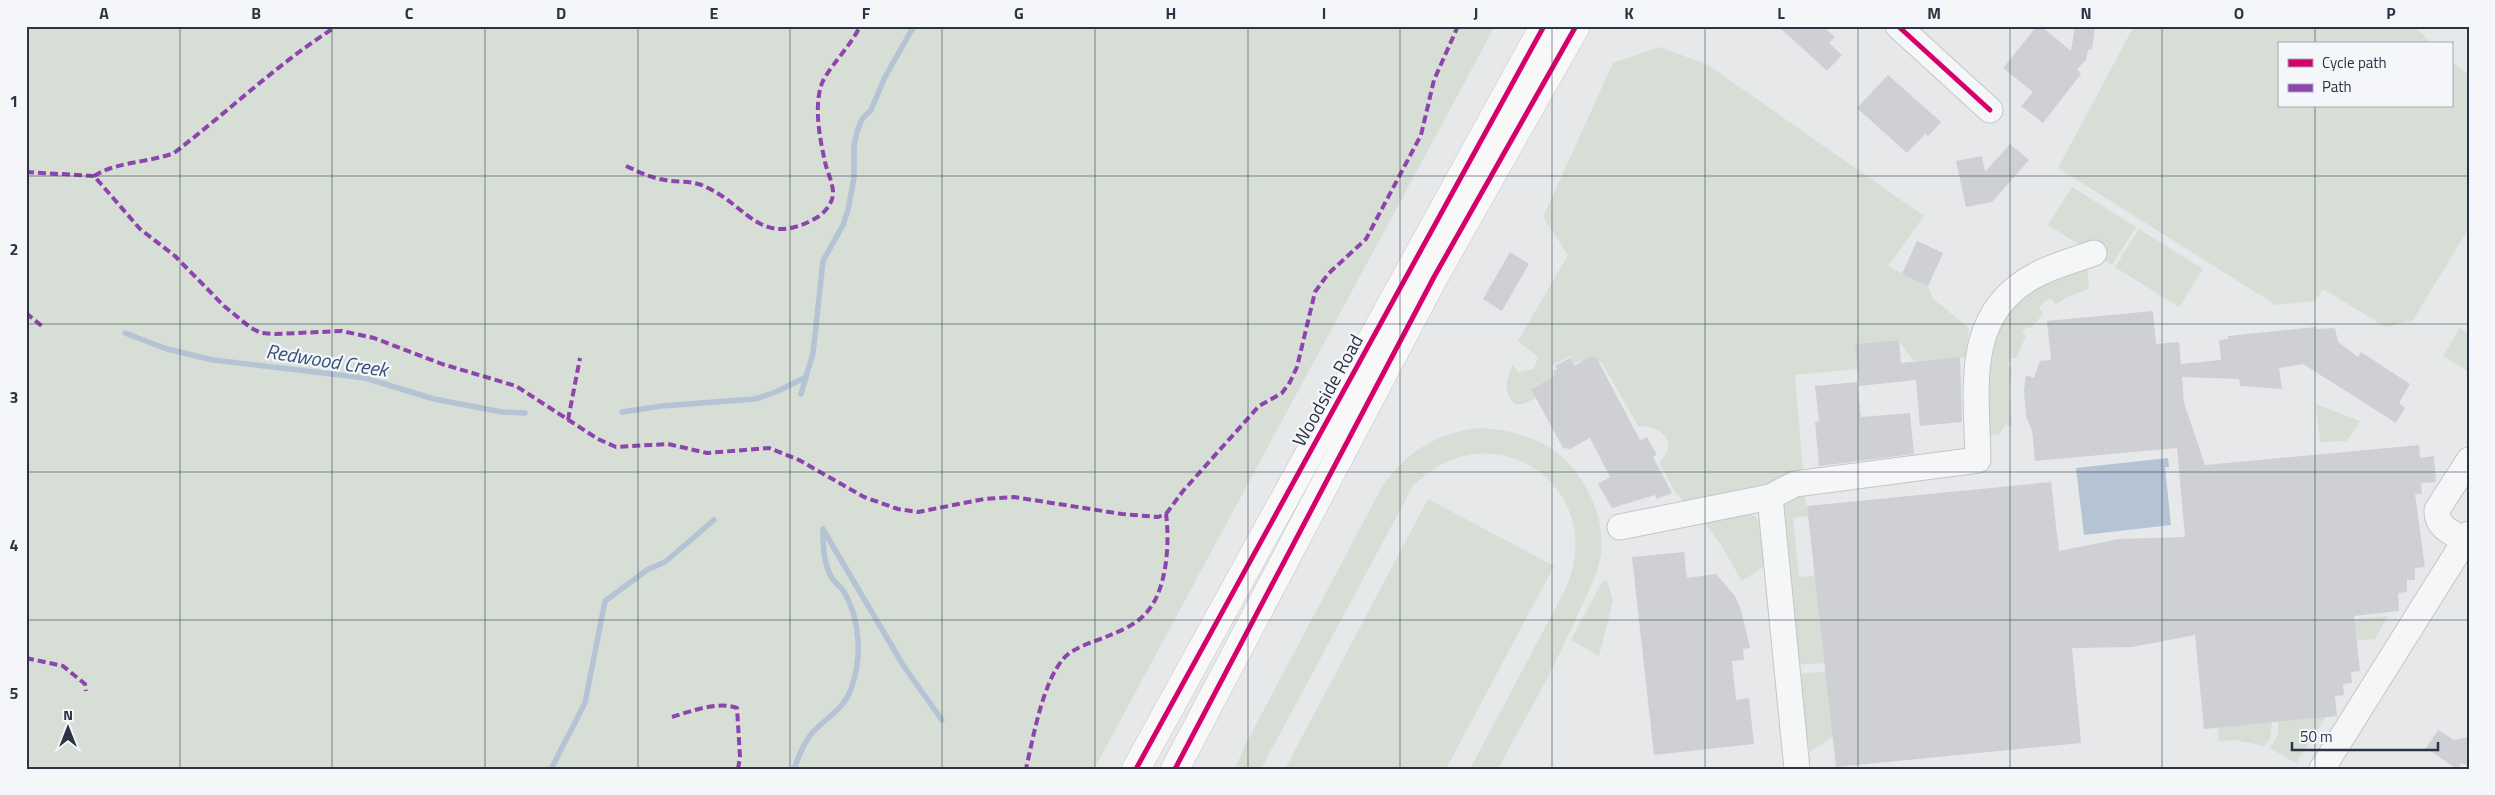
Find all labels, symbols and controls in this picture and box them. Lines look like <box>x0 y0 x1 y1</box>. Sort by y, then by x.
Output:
text: A <box>99 1 109 25</box>
text: B <box>251 1 261 25</box>
text: C <box>405 1 414 25</box>
text: D <box>556 1 566 25</box>
text: E <box>710 1 719 25</box>
text: F <box>862 1 871 25</box>
text: G <box>1014 1 1024 25</box>
text: H <box>1166 1 1176 25</box>
text: I <box>1322 1 1326 25</box>
text: J <box>1474 1 1478 25</box>
text: K <box>1624 1 1634 25</box>
text: L <box>1777 1 1785 25</box>
text: M <box>1927 1 1941 25</box>
text: N <box>2080 1 2092 25</box>
text: O <box>2234 1 2244 25</box>
text: P <box>2386 1 2396 25</box>
legend <box>2278 42 2452 108</box>
text: Cycle path <box>2322 51 2387 74</box>
text: Path <box>2322 75 2352 98</box>
text: 1 <box>10 89 18 113</box>
text: 2 <box>10 237 18 261</box>
street label: Woodside Road <box>1284 329 1370 451</box>
water label: Redwood Creek <box>264 335 392 385</box>
text: 3 <box>10 385 18 409</box>
text: 4 <box>10 533 19 557</box>
text: 5 <box>10 681 19 705</box>
north arrow <box>42 702 92 752</box>
text: N <box>63 704 73 725</box>
scale bar <box>2292 720 2439 752</box>
text: 50 m <box>2300 725 2333 748</box>

